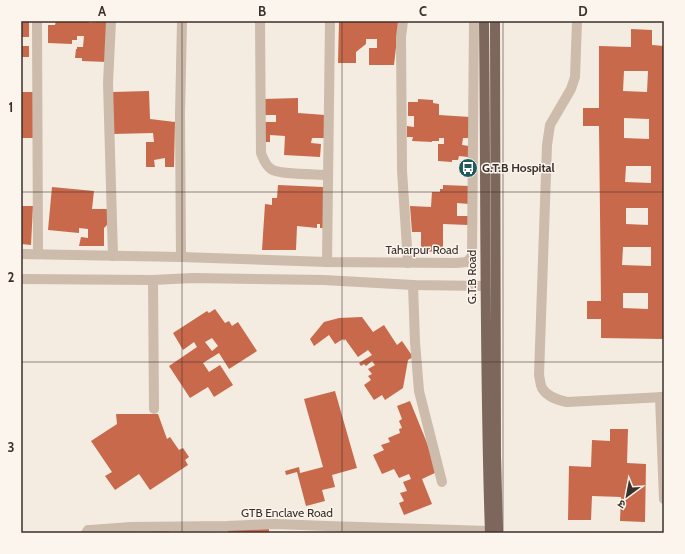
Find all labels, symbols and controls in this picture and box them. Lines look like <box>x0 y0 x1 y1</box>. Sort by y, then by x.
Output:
text: A <box>98 3 107 19</box>
text: B <box>258 3 266 19</box>
text: C <box>419 3 427 19</box>
text: D <box>578 3 588 19</box>
text: 1 <box>9 99 13 115</box>
bus stop icon: G.T.B Hospital <box>457 157 479 179</box>
place label: G.T.B Hospital <box>482 160 555 175</box>
street label: Taharpur Road <box>386 242 458 257</box>
street label: G.T.B Road <box>464 250 479 304</box>
text: 2 <box>8 269 15 285</box>
text: 3 <box>7 439 15 455</box>
north arrow <box>607 476 647 516</box>
text: उ <box>615 497 628 512</box>
street label: GTB Enclave Road <box>241 505 333 520</box>

